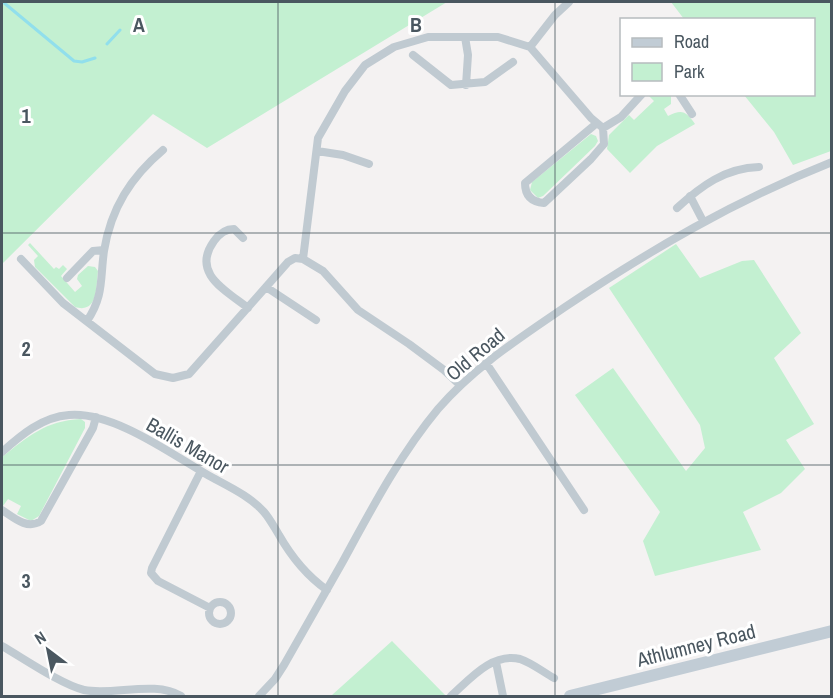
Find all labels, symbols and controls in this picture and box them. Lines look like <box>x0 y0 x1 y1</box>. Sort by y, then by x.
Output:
text: A <box>133 11 145 38</box>
text: B <box>410 11 422 38</box>
legend <box>620 18 815 96</box>
text: Road <box>674 29 709 54</box>
text: Park <box>674 59 705 84</box>
text: 1 <box>21 102 31 129</box>
street label: Old Road <box>440 321 510 387</box>
text: 2 <box>21 335 31 362</box>
street label: Ballis Manor <box>142 411 235 480</box>
text: 3 <box>21 567 31 594</box>
street label: Athlumney Road <box>633 617 758 673</box>
north arrow <box>18 620 78 680</box>
text: N <box>30 625 50 649</box>

